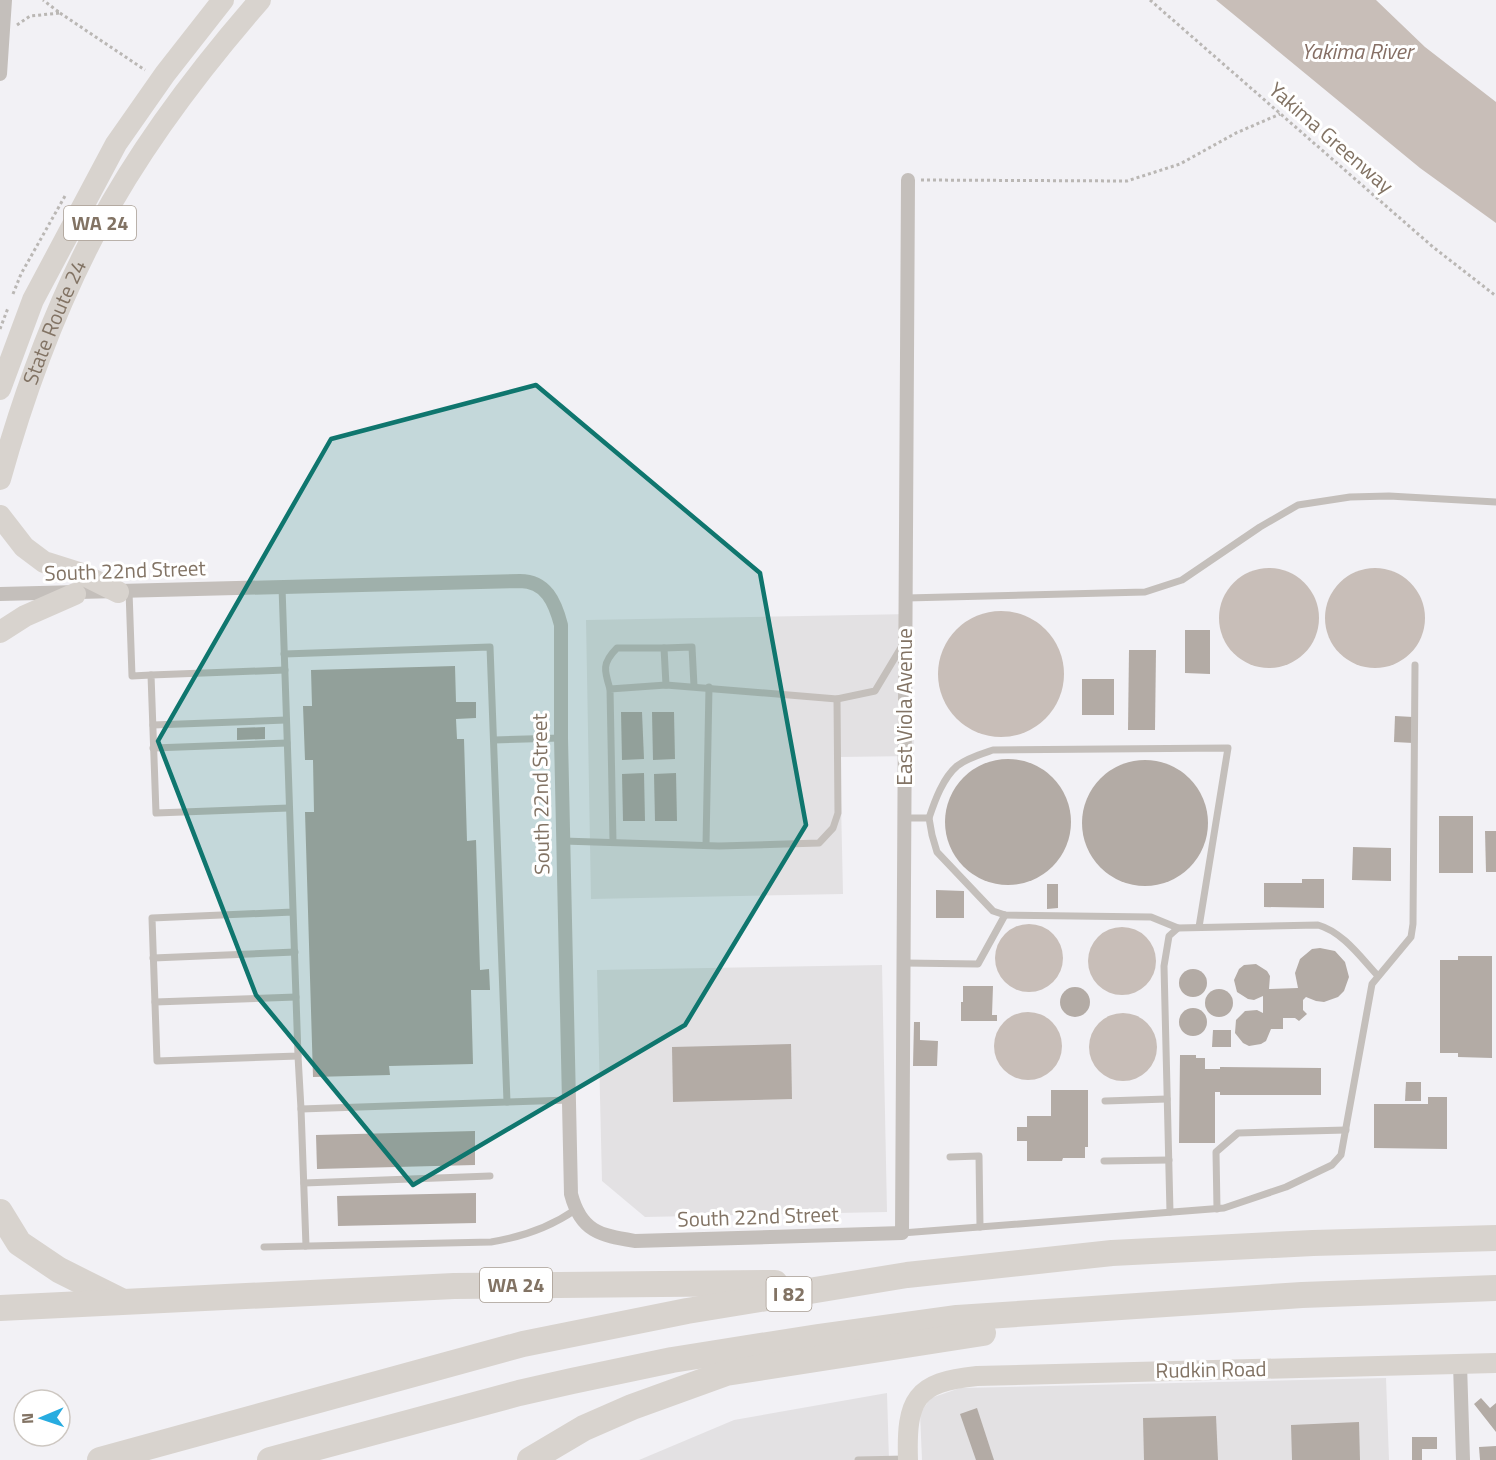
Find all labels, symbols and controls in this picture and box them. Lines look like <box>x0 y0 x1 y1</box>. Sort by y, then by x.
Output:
water label: Yakima River <box>1301 34 1416 68</box>
street label: Yakima Greenway <box>1262 74 1401 201</box>
road number: WA 24 <box>64 206 136 240</box>
street label: State Route 24 <box>14 254 94 389</box>
street label: South 22nd Street <box>44 551 207 589</box>
street label: East Viola Avenue <box>888 628 920 786</box>
street label: South 22nd Street <box>523 712 557 875</box>
street label: South 22nd Street <box>677 1197 840 1235</box>
road number: WA 24 <box>480 1268 552 1302</box>
road number: I 82 <box>766 1277 812 1311</box>
street label: Rudkin Road <box>1155 1352 1267 1386</box>
north arrow <box>12 1388 72 1448</box>
text: N <box>15 1413 39 1424</box>

